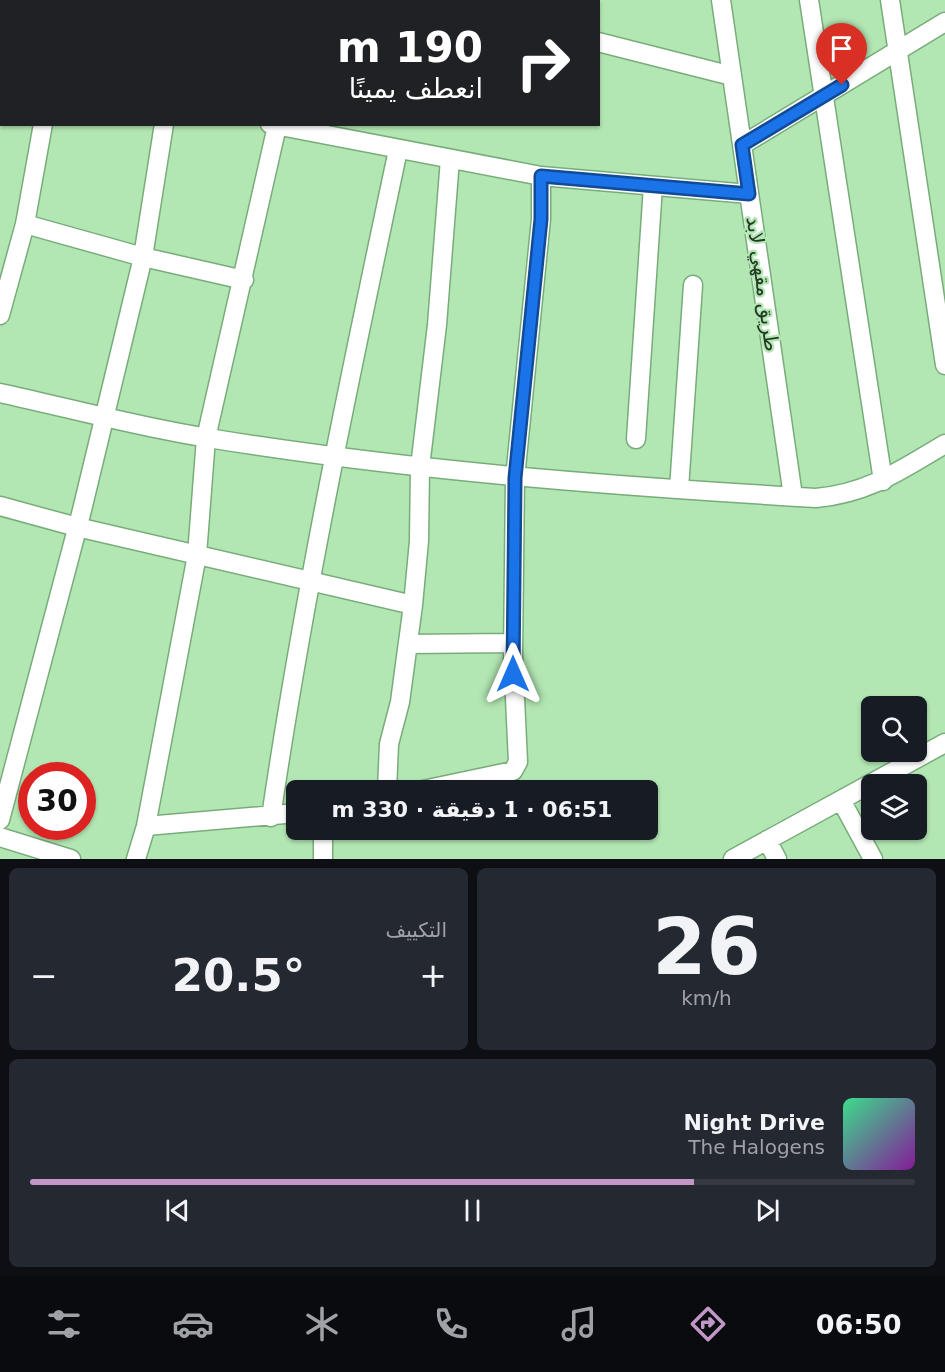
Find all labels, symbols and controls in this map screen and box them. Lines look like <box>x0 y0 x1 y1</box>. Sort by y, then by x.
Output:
text: 190 m <box>337 23 483 72</box>
pin <box>816 23 867 85</box>
icon: right <box>504 24 582 102</box>
icon: arrive <box>825 32 858 65</box>
text: انعطف يمينًا <box>349 73 483 104</box>
street label: طريق مقهي لابد <box>741 215 784 353</box>
position arrow <box>481 642 545 706</box>
map controls <box>861 696 927 840</box>
button: search <box>861 696 927 762</box>
speed limit sign: 30 <box>18 762 96 840</box>
button: layers <box>861 774 927 840</box>
text: 06:51 · 1 دقيقة · 330 m <box>332 797 612 822</box>
text: 26 <box>652 902 761 992</box>
text: التكييف <box>385 918 447 942</box>
text: 20.5° <box>172 949 305 1002</box>
text: − <box>30 956 58 995</box>
text: + <box>419 956 447 995</box>
text: km/h <box>681 986 732 1010</box>
text: Night Drive <box>684 1110 825 1135</box>
text: The Halogens <box>688 1135 825 1159</box>
icon: previous <box>161 1194 194 1227</box>
icon: pause <box>456 1194 489 1227</box>
icon: next <box>751 1194 784 1227</box>
icon: filters <box>43 1303 85 1345</box>
icon: car <box>172 1303 214 1345</box>
icon: climate <box>301 1303 343 1345</box>
icon: phone <box>430 1303 472 1345</box>
icon: music <box>558 1303 600 1345</box>
icon: directions <box>687 1303 729 1345</box>
text: 06:50 <box>816 1309 902 1340</box>

